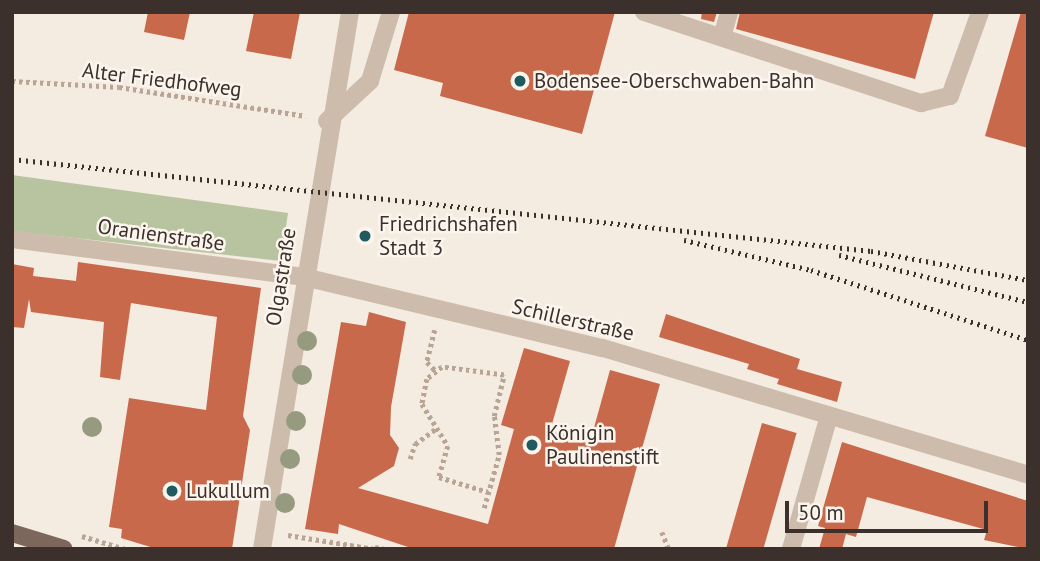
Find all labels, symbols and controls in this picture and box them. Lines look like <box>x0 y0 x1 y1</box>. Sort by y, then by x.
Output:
street label: Alter Friedhofweg <box>81 58 243 102</box>
place label: Bodensee-Oberschwaben-Bahn <box>534 68 814 94</box>
marker: Bodensee-Oberschwaben-Bahn <box>512 73 528 89</box>
place label: Friedrichshafen Stadt 3 <box>379 211 518 261</box>
street label: Oranienstraße <box>96 214 226 256</box>
street label: Olgastraße <box>261 226 301 328</box>
marker: Friedrichshafen Stadt 3 <box>357 228 373 244</box>
street label: Schillerstraße <box>510 294 636 346</box>
place label: Königin Paulinenstift <box>546 420 659 470</box>
marker: Königin Paulinenstift <box>524 437 540 453</box>
place label: Lukullum <box>186 478 270 504</box>
marker: Lukullum <box>164 483 180 499</box>
scale bar <box>788 488 991 532</box>
text: 50 m <box>798 499 844 526</box>

